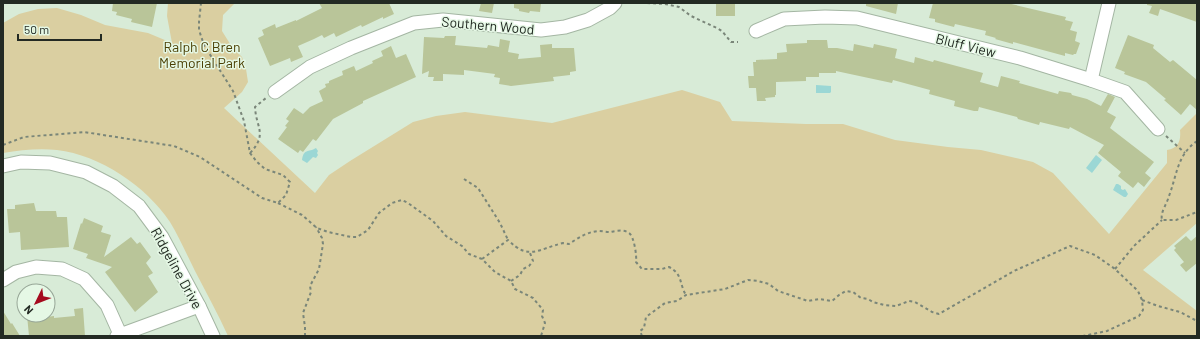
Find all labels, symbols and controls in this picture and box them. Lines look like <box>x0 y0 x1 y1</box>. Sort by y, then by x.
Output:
street label: Southern Wood <box>441 12 535 38</box>
scale bar <box>18 16 101 42</box>
text: 50 m <box>24 22 49 36</box>
street label: Bluff View <box>934 29 998 61</box>
park label: Ralph C Bren Memorial Park <box>159 38 245 71</box>
street label: Ridgeline Drive <box>148 224 206 312</box>
north arrow <box>16 283 56 323</box>
text: N <box>21 303 36 317</box>

